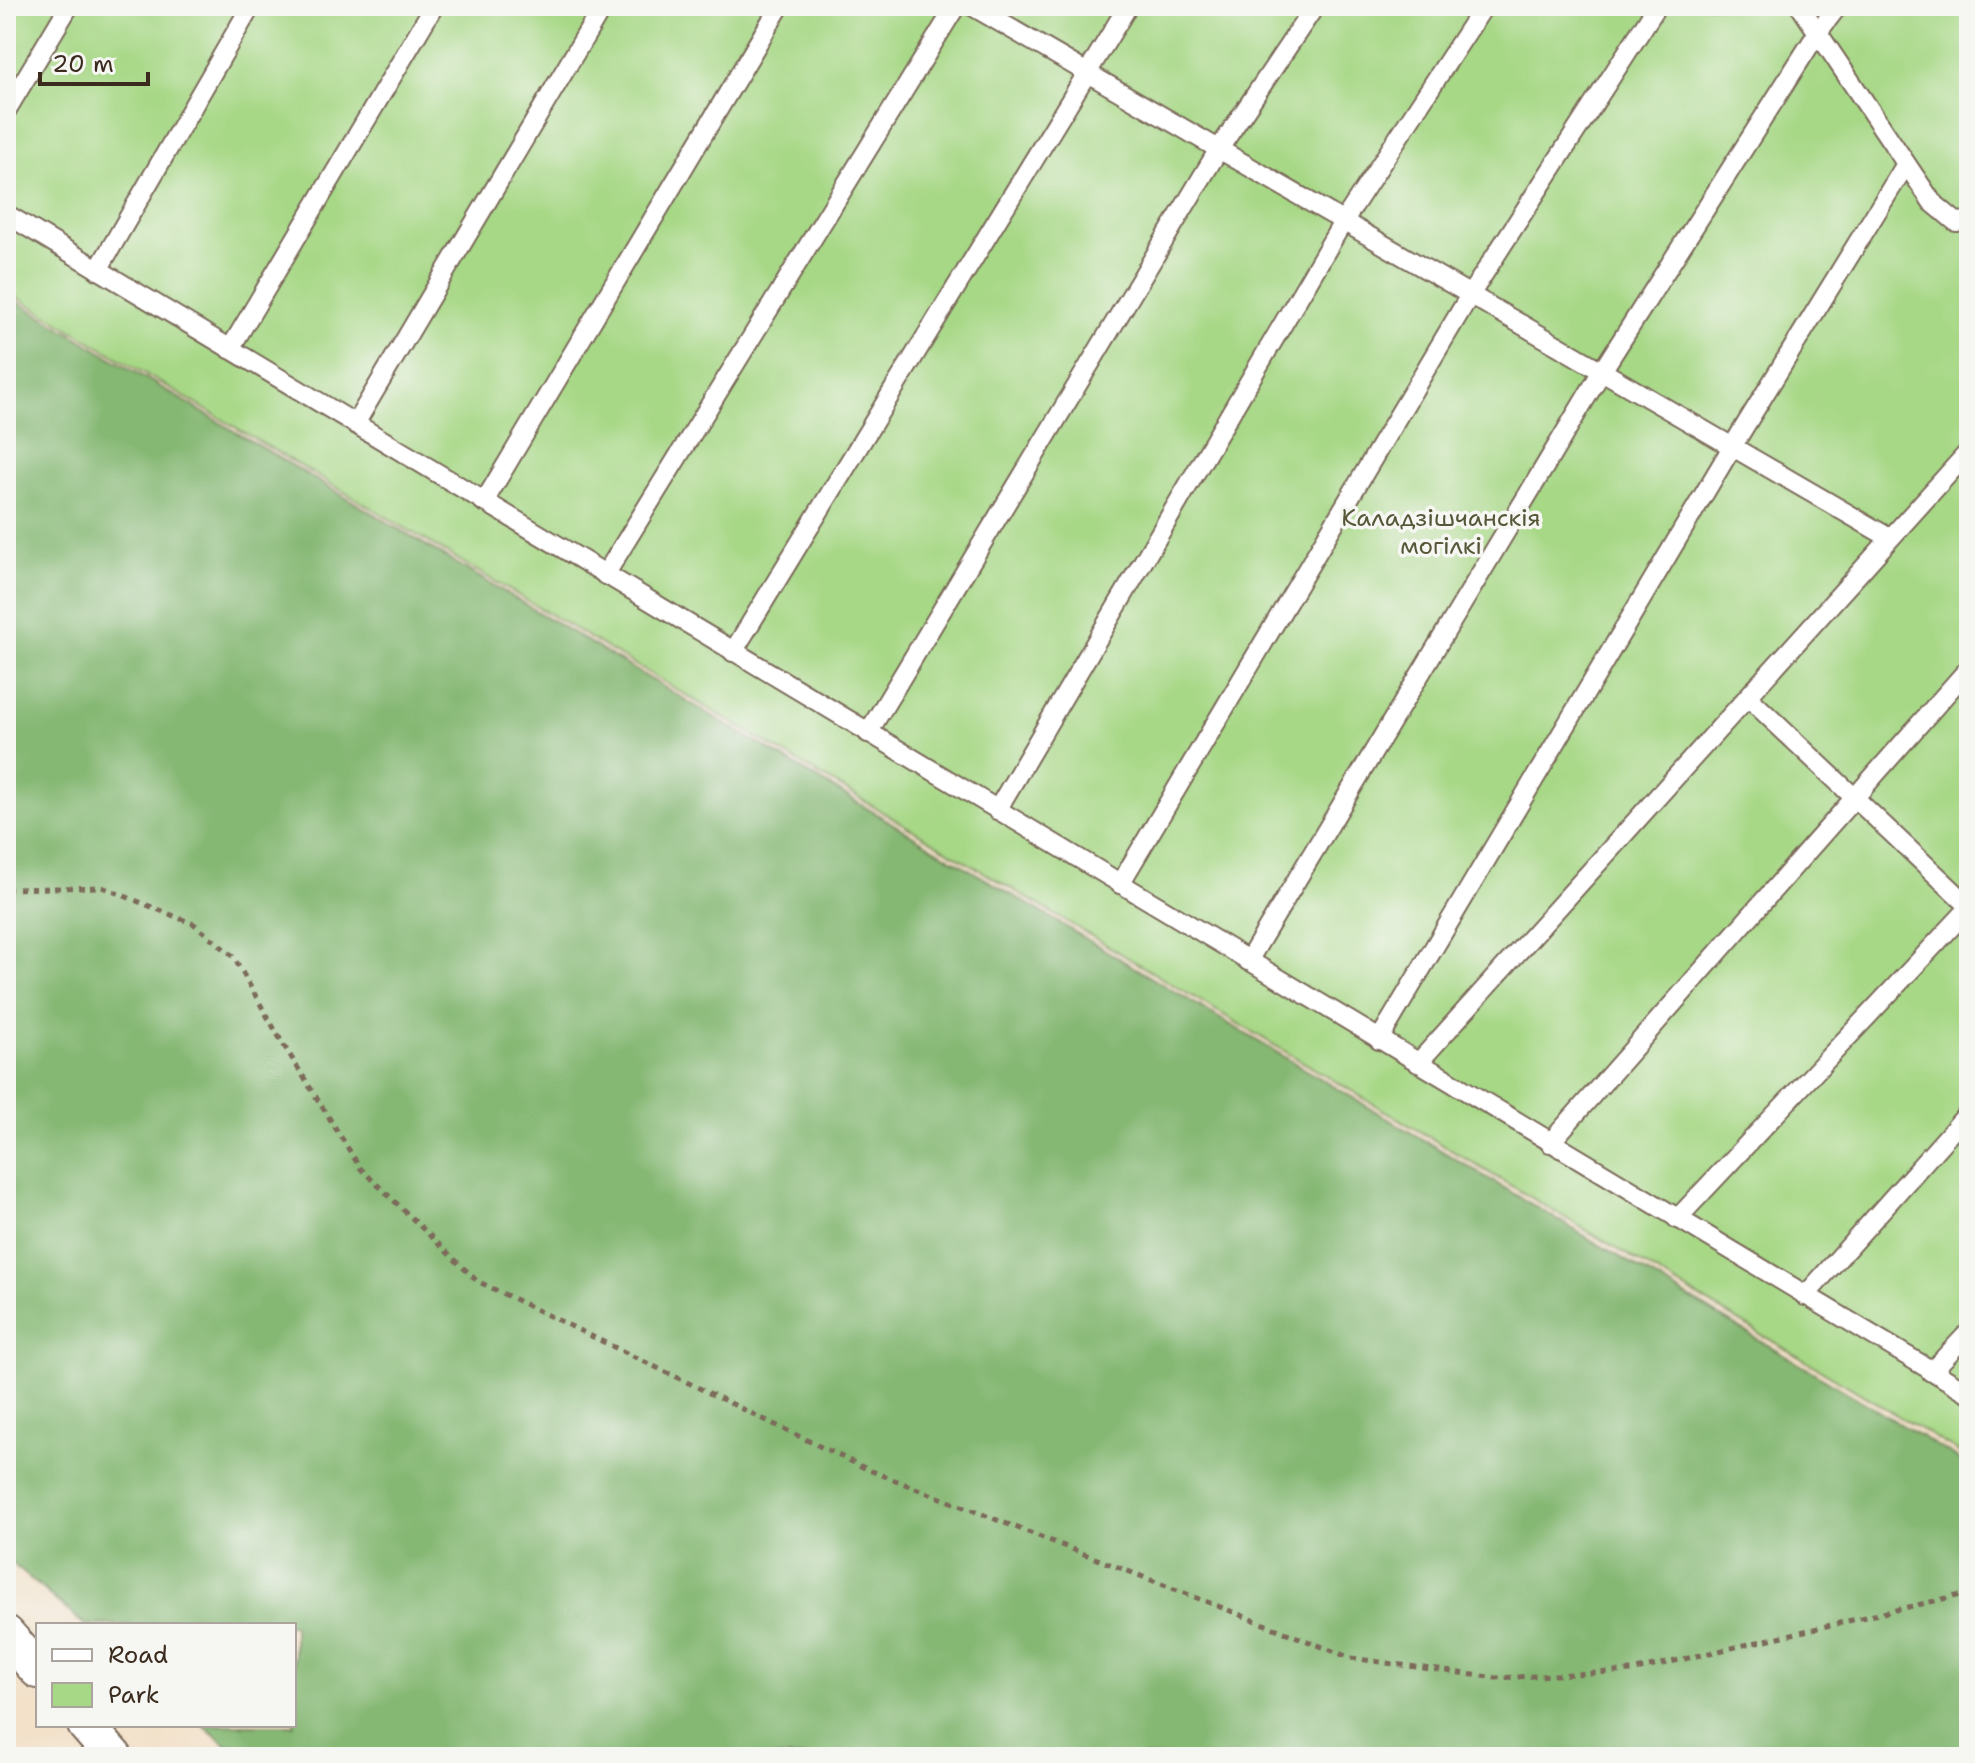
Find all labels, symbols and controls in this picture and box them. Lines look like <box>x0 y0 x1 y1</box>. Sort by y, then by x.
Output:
scale bar <box>40 36 148 86</box>
text: 20 m <box>52 48 114 80</box>
park label: Каладзішчанскія могілкі <box>1341 502 1541 562</box>
legend <box>36 1623 296 1727</box>
text: Road <box>108 1639 168 1671</box>
text: Park <box>108 1679 160 1711</box>

